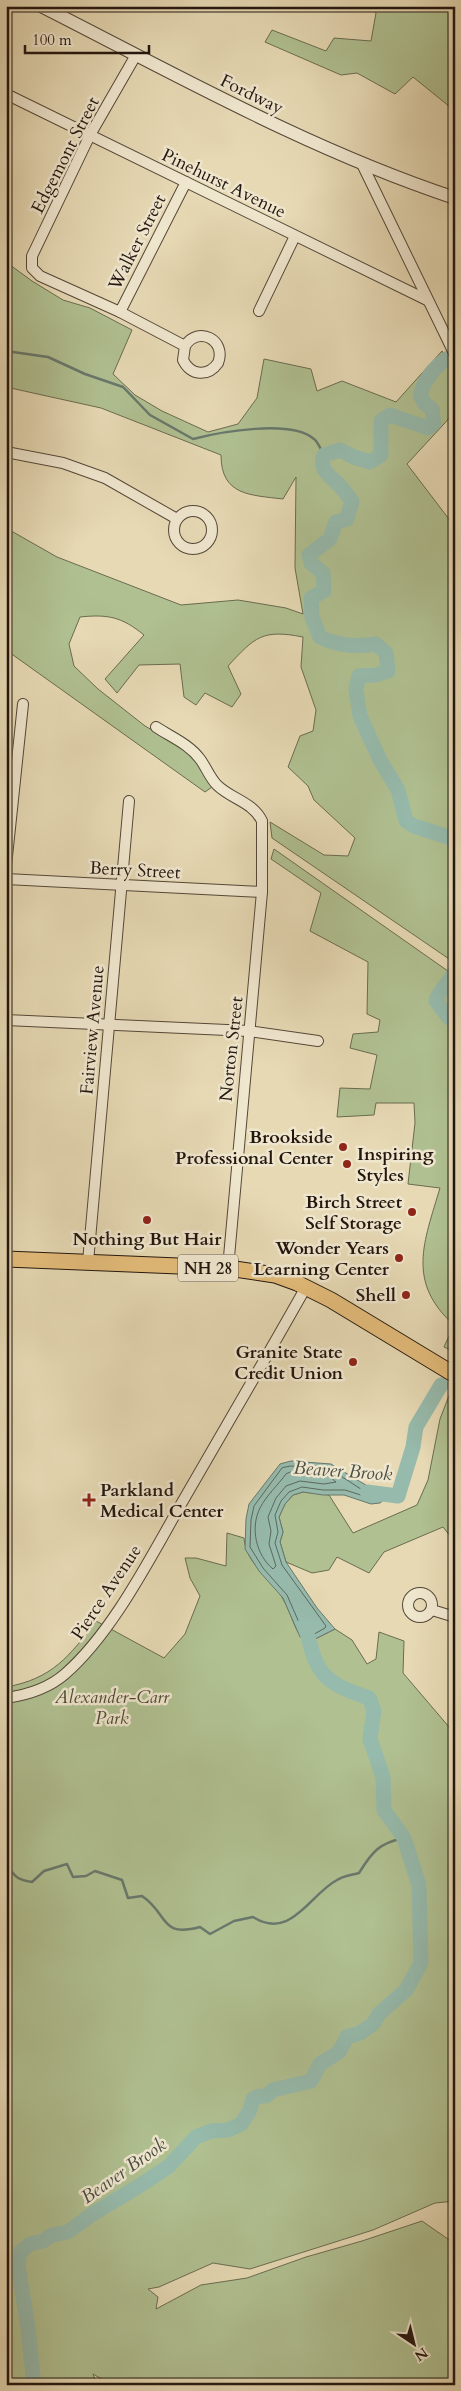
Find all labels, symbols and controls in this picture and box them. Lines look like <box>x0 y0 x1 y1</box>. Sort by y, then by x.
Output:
scale bar <box>25 22 149 54</box>
text: 100 m <box>32 30 72 50</box>
street label: Fordway <box>216 68 288 121</box>
street label: Edgemont Street <box>25 92 106 218</box>
street label: Pinehurst Avenue <box>157 143 290 224</box>
street label: Walker Street <box>102 190 173 295</box>
street label: Berry Street <box>89 856 181 885</box>
street label: Fairview Avenue <box>74 964 111 1096</box>
street label: Norton Street <box>214 995 249 1103</box>
place label: Brookside Professional Center <box>175 1125 334 1171</box>
marker: Brookside Professional Center <box>337 1141 349 1153</box>
place label: Inspiring Styles <box>357 1142 434 1188</box>
marker: Inspiring Styles <box>341 1158 353 1170</box>
place label: Birch Street Self Storage <box>305 1190 403 1236</box>
marker: Birch Street Self Storage <box>406 1206 418 1218</box>
marker: Nothing But Hair <box>141 1214 153 1226</box>
place label: Nothing But Hair <box>72 1227 222 1252</box>
place label: Wonder Years Learning Center <box>253 1236 390 1282</box>
marker: Wonder Years Learning Center <box>393 1252 405 1264</box>
road number: NH 28 <box>178 1254 238 1282</box>
place label: Shell <box>356 1283 396 1308</box>
marker: Shell <box>400 1289 412 1301</box>
place label: Granite State Credit Union <box>234 1340 343 1386</box>
marker: Granite State Credit Union <box>347 1356 359 1368</box>
water label: Beaver Brook <box>293 1455 394 1487</box>
place label: Parkland Medical Center <box>100 1478 224 1524</box>
marker: Parkland Medical Center <box>82 1493 96 1507</box>
street label: Pierce Avenue <box>65 1540 148 1645</box>
park label: Alexander-Carr Park <box>54 1685 170 1731</box>
water label: Beaver Brook <box>76 2131 172 2210</box>
north arrow <box>388 2318 438 2368</box>
text: N <box>411 2343 432 2366</box>

